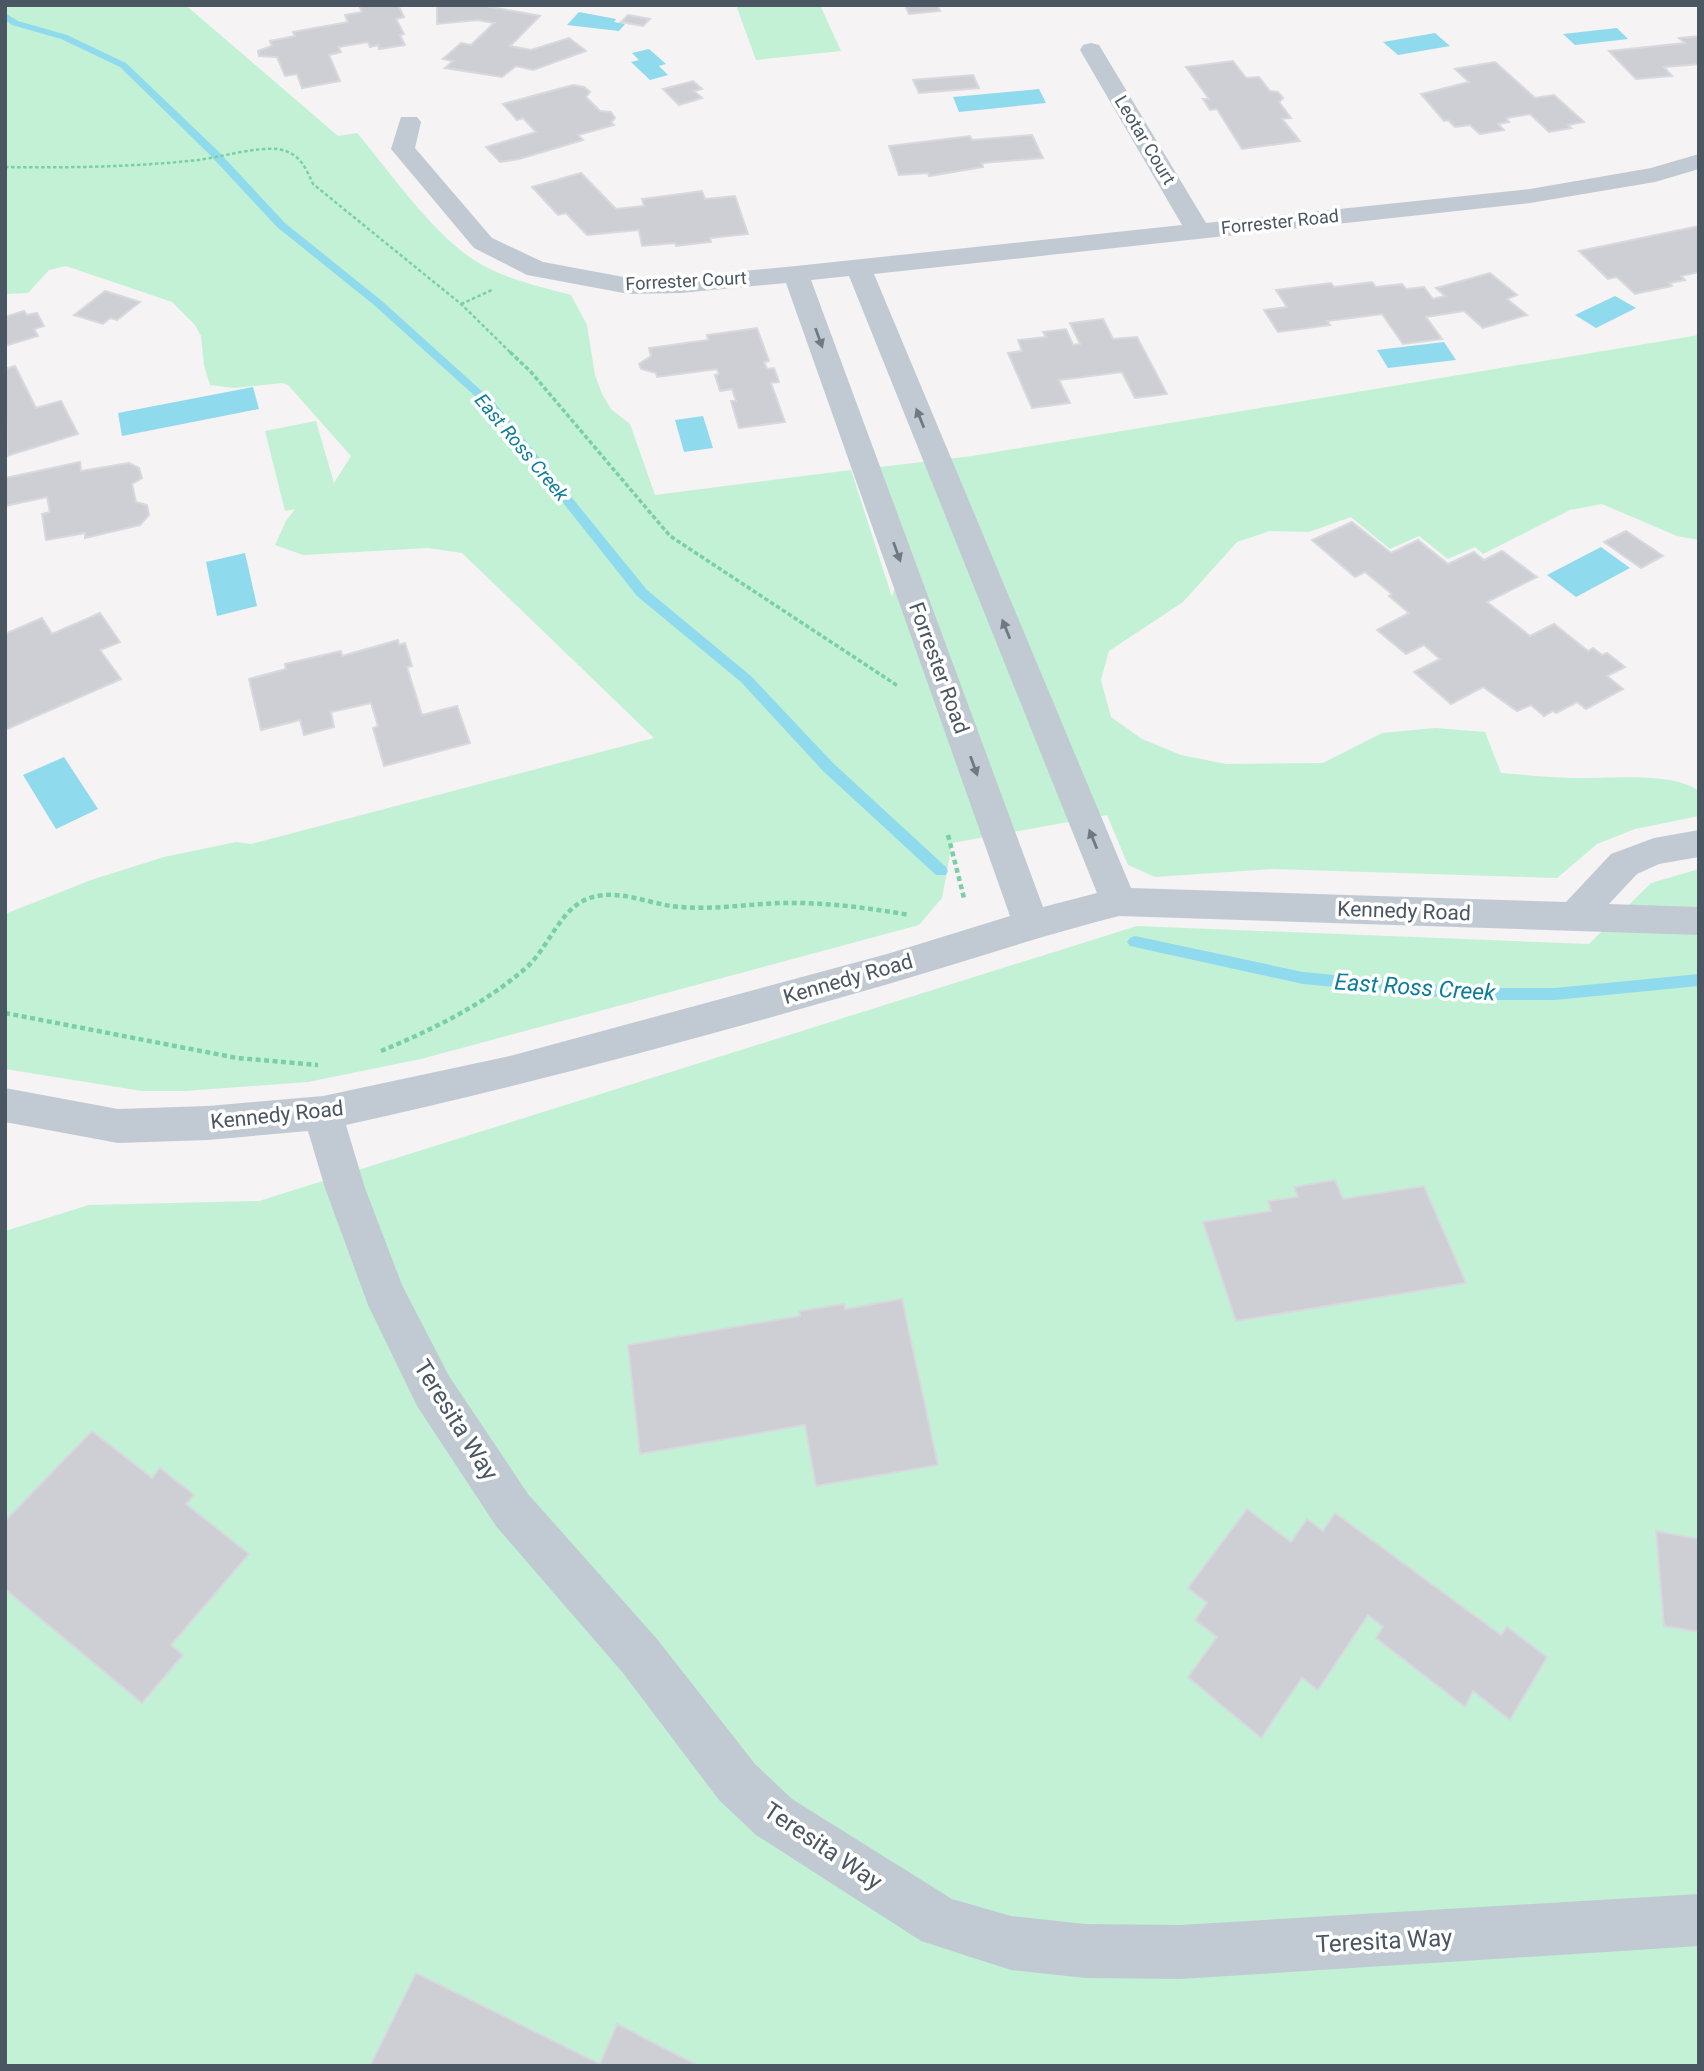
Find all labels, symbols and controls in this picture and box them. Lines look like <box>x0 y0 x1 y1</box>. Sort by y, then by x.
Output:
street label: Leotar Court <box>1111 91 1180 188</box>
street label: Forrester Road <box>1220 205 1340 238</box>
street label: Forrester Court <box>625 267 747 294</box>
one-way arrow <box>814 327 825 348</box>
water label: East Ross Creek <box>470 389 574 506</box>
one-way arrow <box>914 408 925 429</box>
one-way arrow <box>891 541 902 562</box>
street label: Forrester Road <box>904 599 974 737</box>
one-way arrow <box>1001 618 1012 639</box>
one-way arrow <box>969 755 980 776</box>
one-way arrow <box>1087 829 1099 849</box>
street label: Kennedy Road <box>1337 897 1471 925</box>
street label: Kennedy Road <box>781 949 915 1009</box>
water label: East Ross Creek <box>1334 968 1497 1007</box>
street label: Kennedy Road <box>209 1096 345 1134</box>
street label: Teresita Way <box>408 1355 504 1486</box>
street label: Teresita Way <box>758 1796 888 1896</box>
street label: Teresita Way <box>1315 1923 1454 1959</box>

